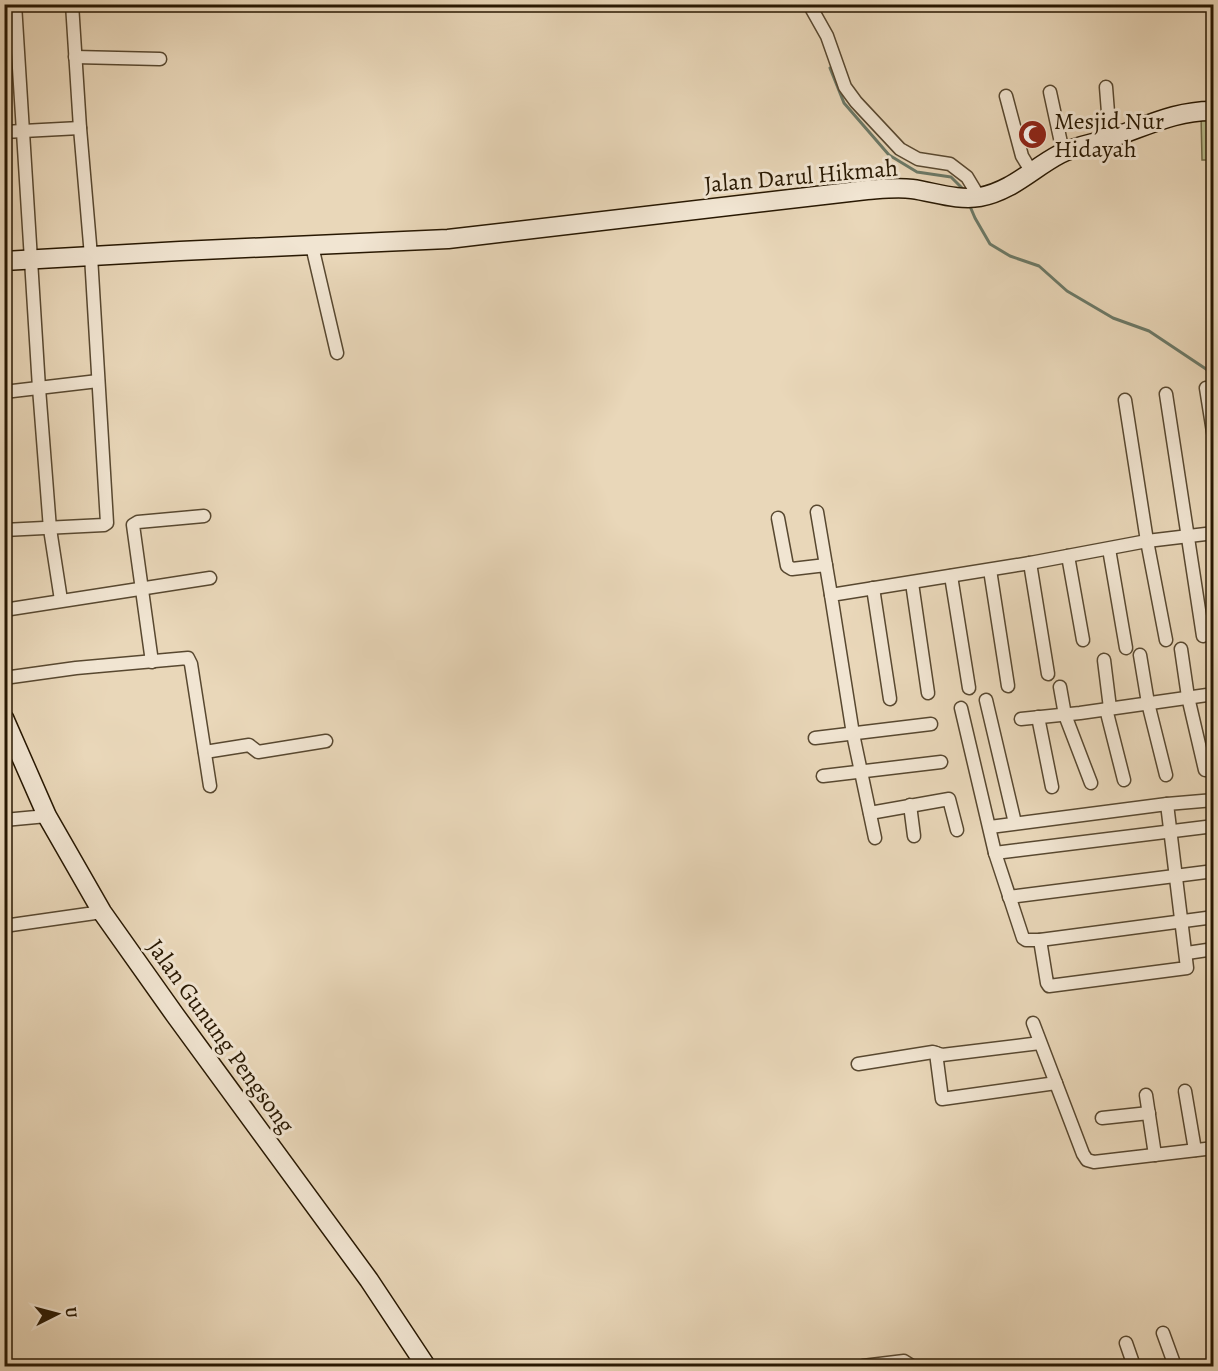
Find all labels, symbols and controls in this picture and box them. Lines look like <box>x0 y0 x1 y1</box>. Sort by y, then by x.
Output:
place label: Mesjid Nur Hidayah <box>1054 105 1164 165</box>
mosque icon: Mesjid Nur Hidayah <box>1017 119 1049 151</box>
street label: Jalan Darul Hikmah <box>703 152 900 200</box>
street label: Jalan Gunung Pengsong <box>140 932 302 1140</box>
north arrow <box>27 1284 87 1344</box>
text: U <box>59 1306 82 1319</box>

